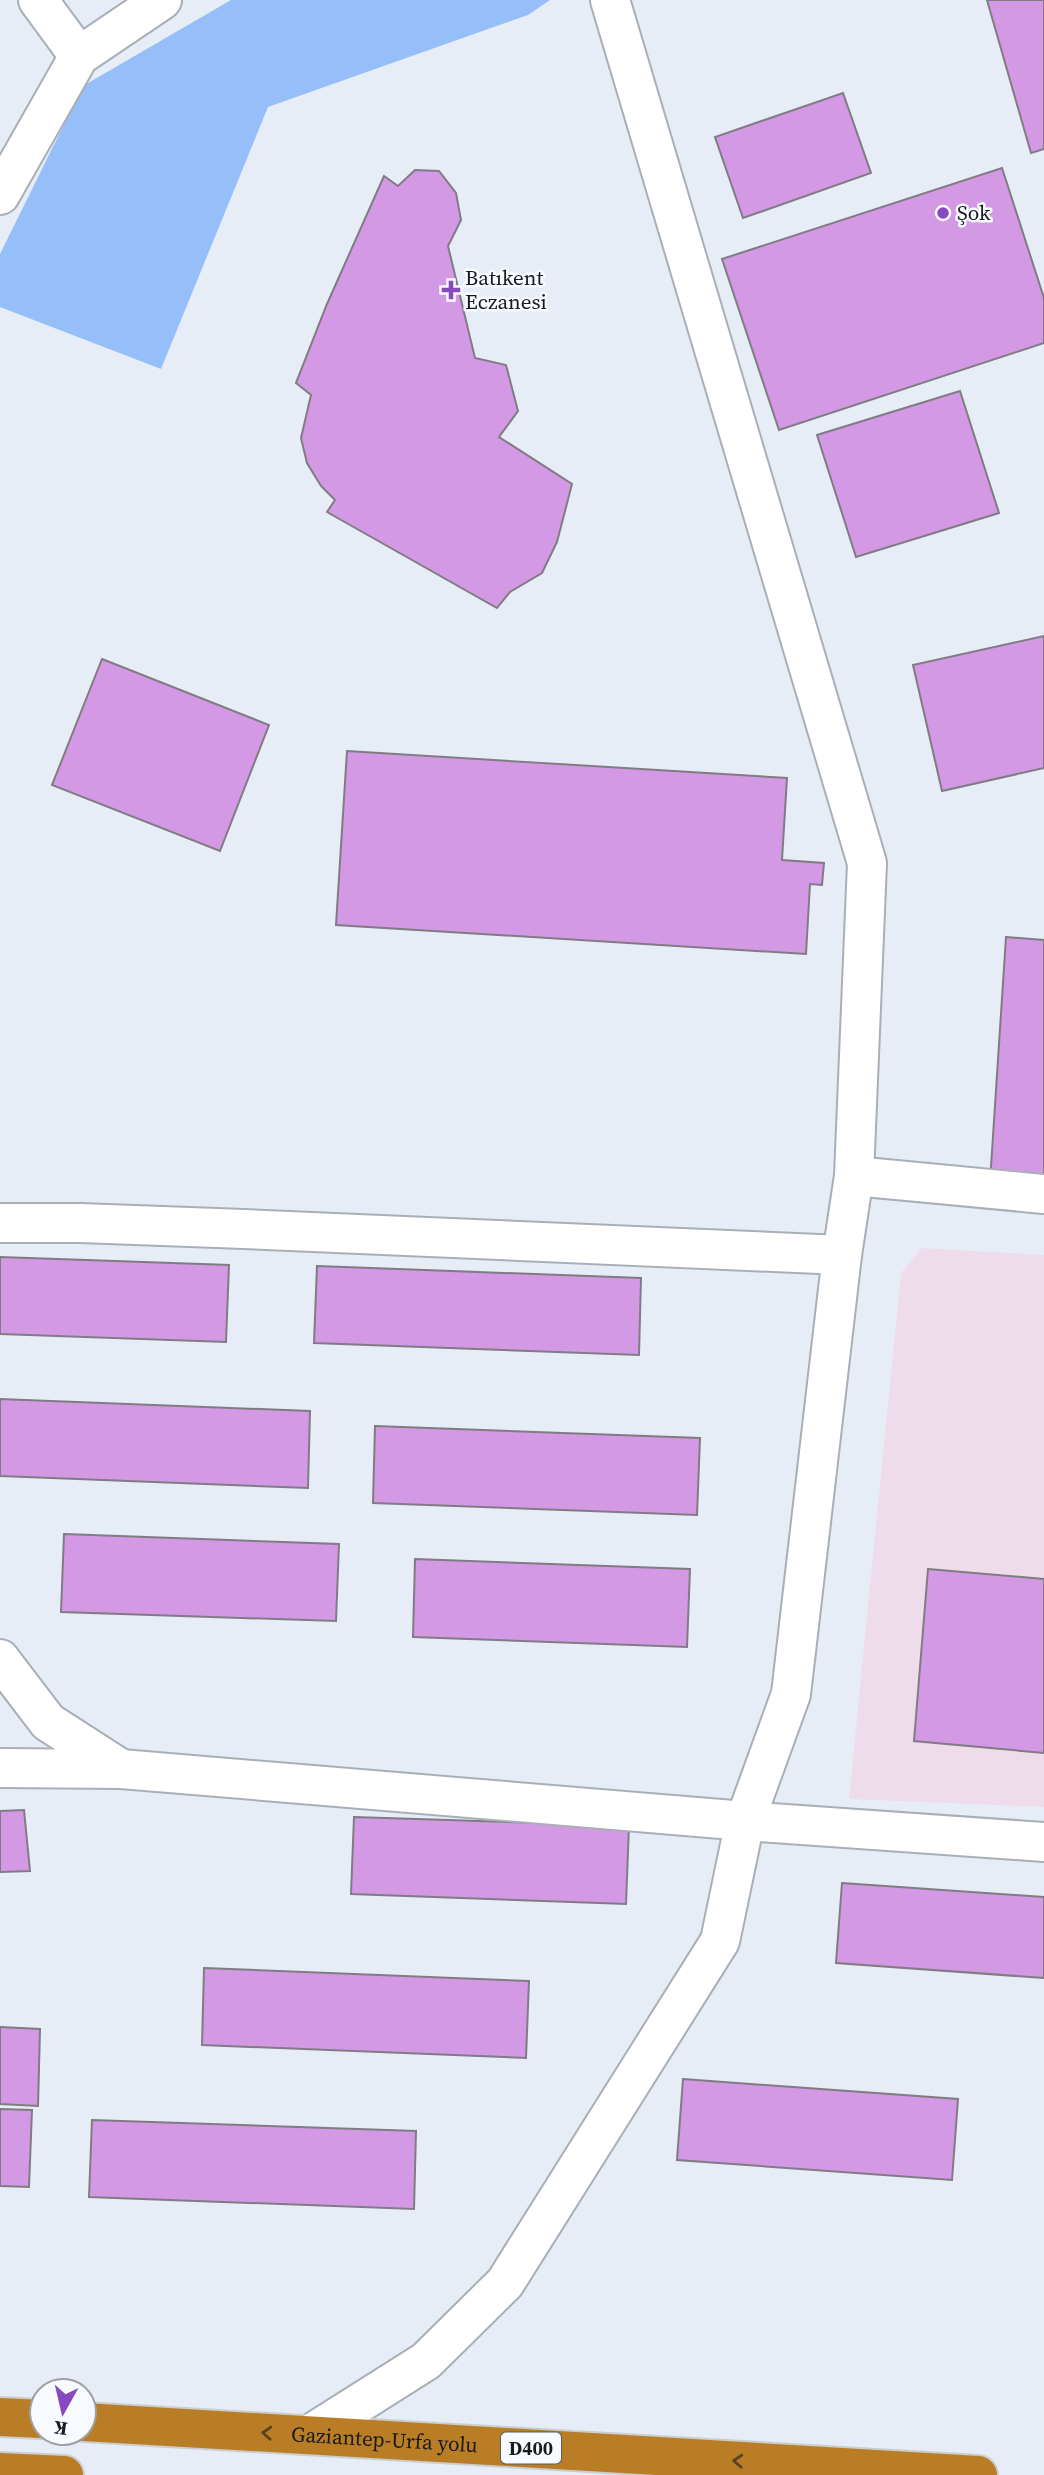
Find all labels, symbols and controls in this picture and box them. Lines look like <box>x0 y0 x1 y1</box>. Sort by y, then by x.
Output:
place label: Şok <box>957 198 991 227</box>
marker: Şok <box>935 205 951 221</box>
place label: Batıkent Eczanesi <box>465 263 547 316</box>
marker: Batıkent Eczanesi <box>443 282 459 298</box>
north arrow <box>28 2377 98 2447</box>
text: K <box>52 2415 69 2443</box>
street label: Gaziantep-Urfa yolu <box>290 2419 479 2459</box>
one-way arrow <box>261 2425 272 2440</box>
road number: D400 <box>501 2432 561 2464</box>
one-way arrow <box>732 2454 743 2469</box>

